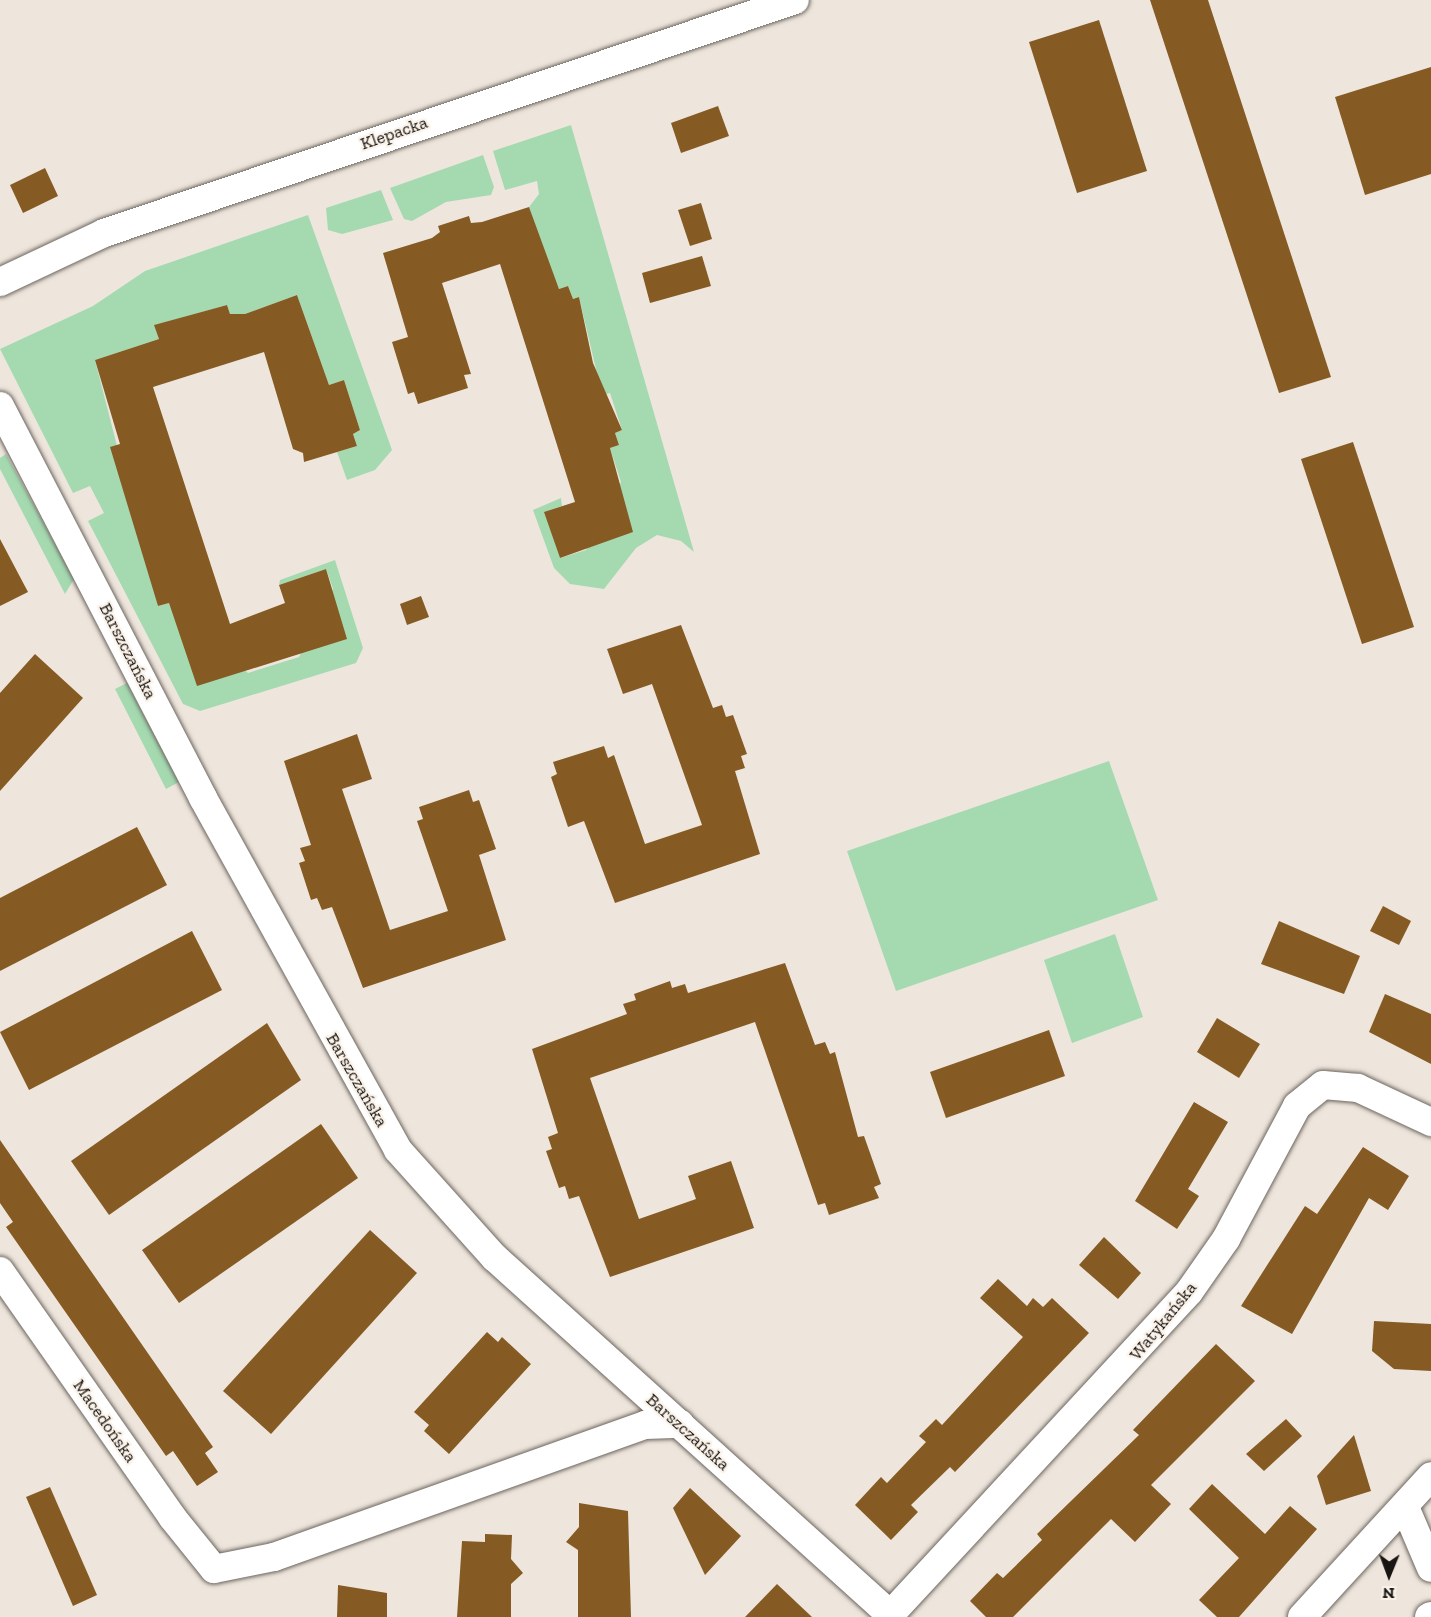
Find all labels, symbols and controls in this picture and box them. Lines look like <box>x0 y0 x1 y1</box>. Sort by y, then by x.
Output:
street label: Klepacka <box>358 111 430 155</box>
street label: Barszczańska <box>95 599 161 703</box>
street label: Barszczańska <box>321 1029 393 1131</box>
street label: Watykańska <box>1125 1277 1201 1365</box>
street label: Macedońska <box>68 1375 142 1467</box>
street label: Barszczańska <box>642 1389 734 1475</box>
north arrow <box>1359 1545 1419 1605</box>
text: N <box>1382 1584 1395 1603</box>

